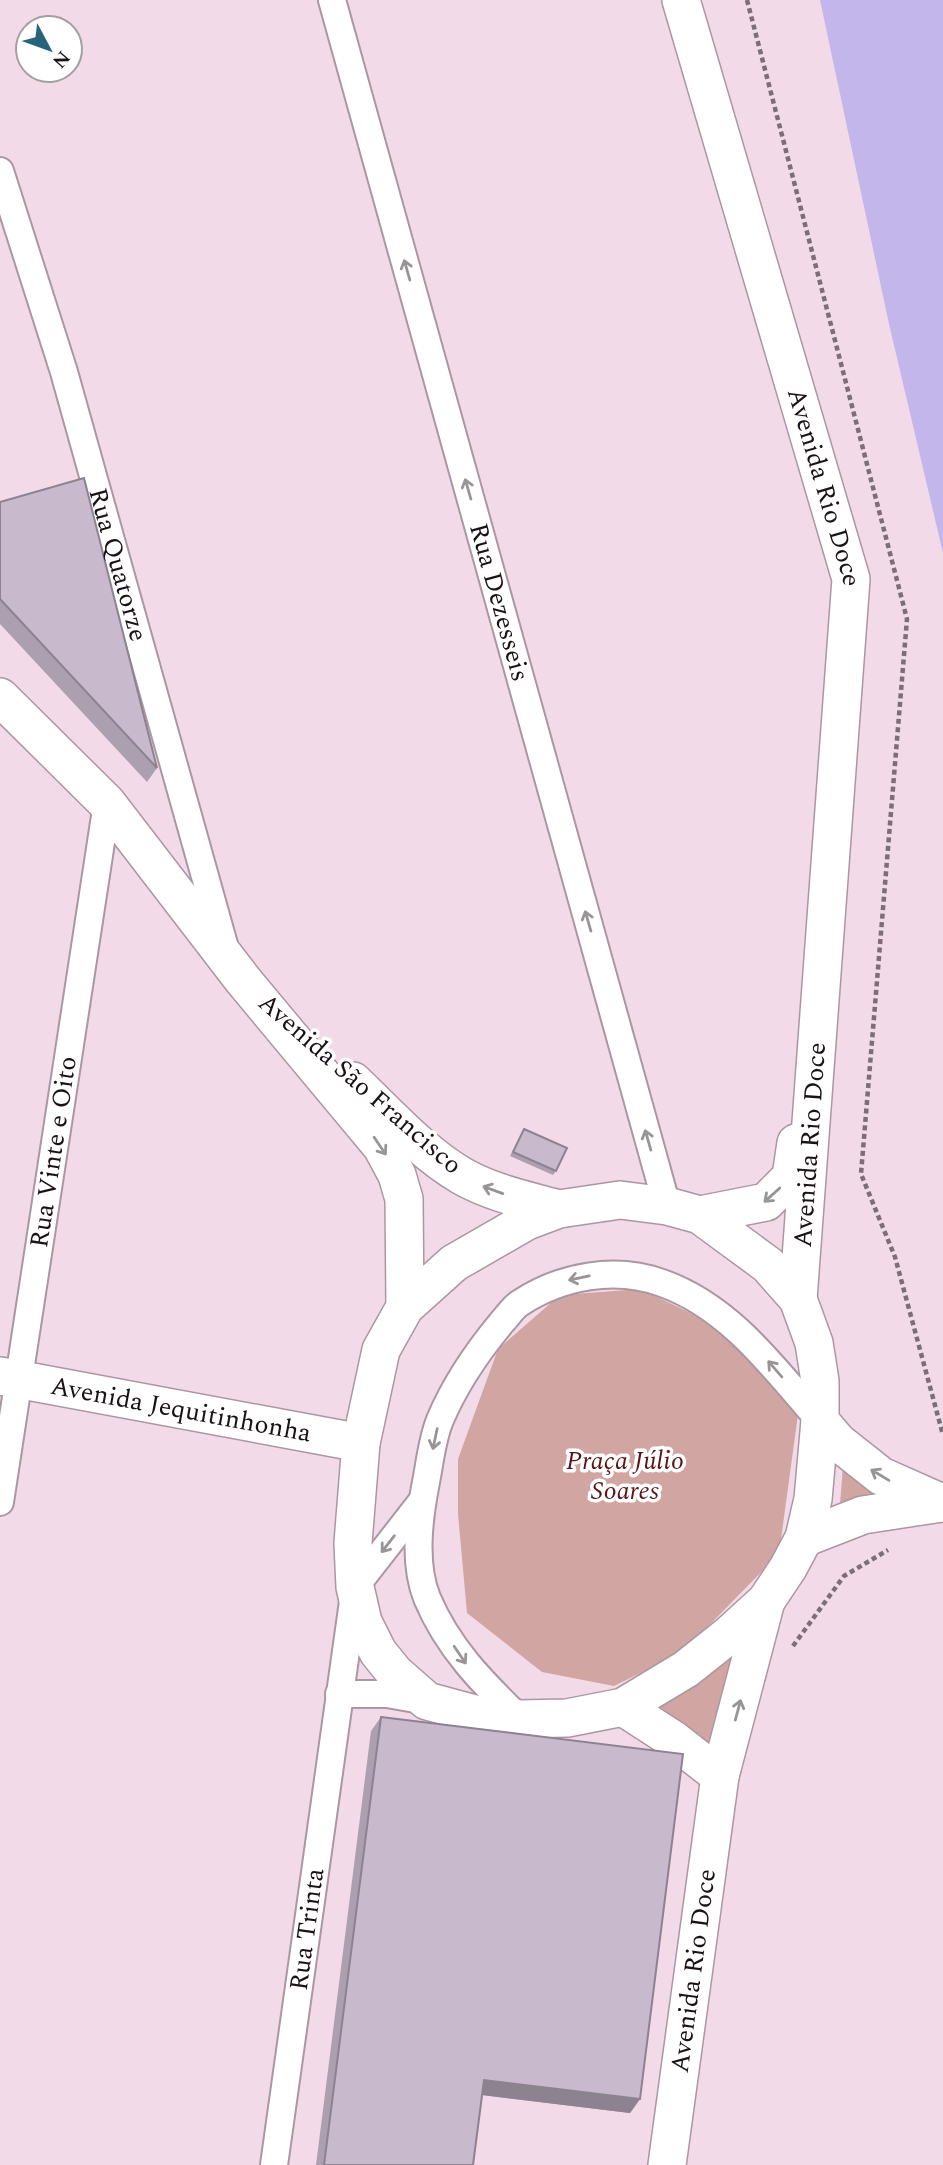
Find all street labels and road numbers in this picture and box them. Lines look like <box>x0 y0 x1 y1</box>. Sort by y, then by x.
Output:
street label: Avenida Rio Doce <box>776 383 871 588</box>
street label: Rua Quatorze <box>77 483 158 646</box>
street label: Rua Dezesseis <box>458 518 540 686</box>
street label: Avenida São Francisco <box>249 984 471 1184</box>
street label: Avenida Rio Doce <box>783 1041 837 1249</box>
street label: Rua Vinte e Oito <box>19 1053 88 1251</box>
street label: Avenida Jequitinhonha <box>47 1366 315 1453</box>
street label: Rua Trinta <box>279 1865 335 1993</box>
street label: Avenida Rio Doce <box>660 1866 727 2075</box>

